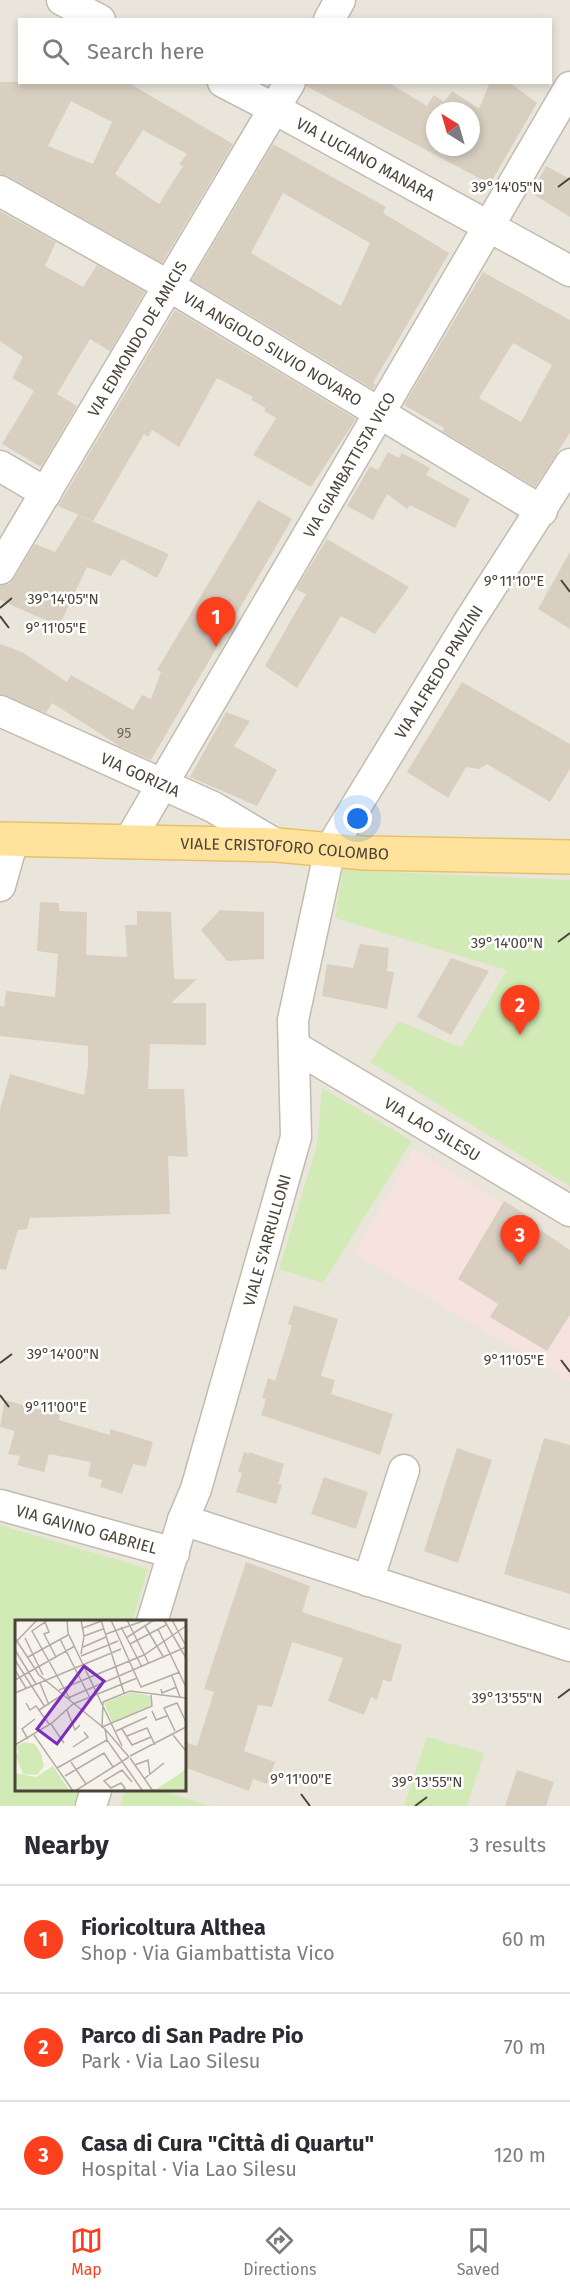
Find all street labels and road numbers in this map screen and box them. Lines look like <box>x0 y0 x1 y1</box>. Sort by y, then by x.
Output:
street label: VIA LUCIANO MANARA <box>293 114 439 205</box>
street label: VIA EDMONDO DE AMICIS <box>84 258 191 420</box>
street label: VIA ANGIOLO SILVIO NOVARO <box>180 288 365 410</box>
street label: VIA GIAMBATTISTA VICO <box>300 389 399 541</box>
street label: VIA ALFREDO PANZINI <box>391 602 487 742</box>
street label: VIA GORIZIA <box>98 749 184 801</box>
street label: VIALE CRISTOFORO COLOMBO <box>180 834 389 863</box>
street label: VIA LAO SILESU <box>381 1093 484 1165</box>
street label: VIALE S'ARRULLONI <box>239 1172 295 1308</box>
street label: VIA GAVINO GABRIEL <box>14 1501 160 1558</box>

